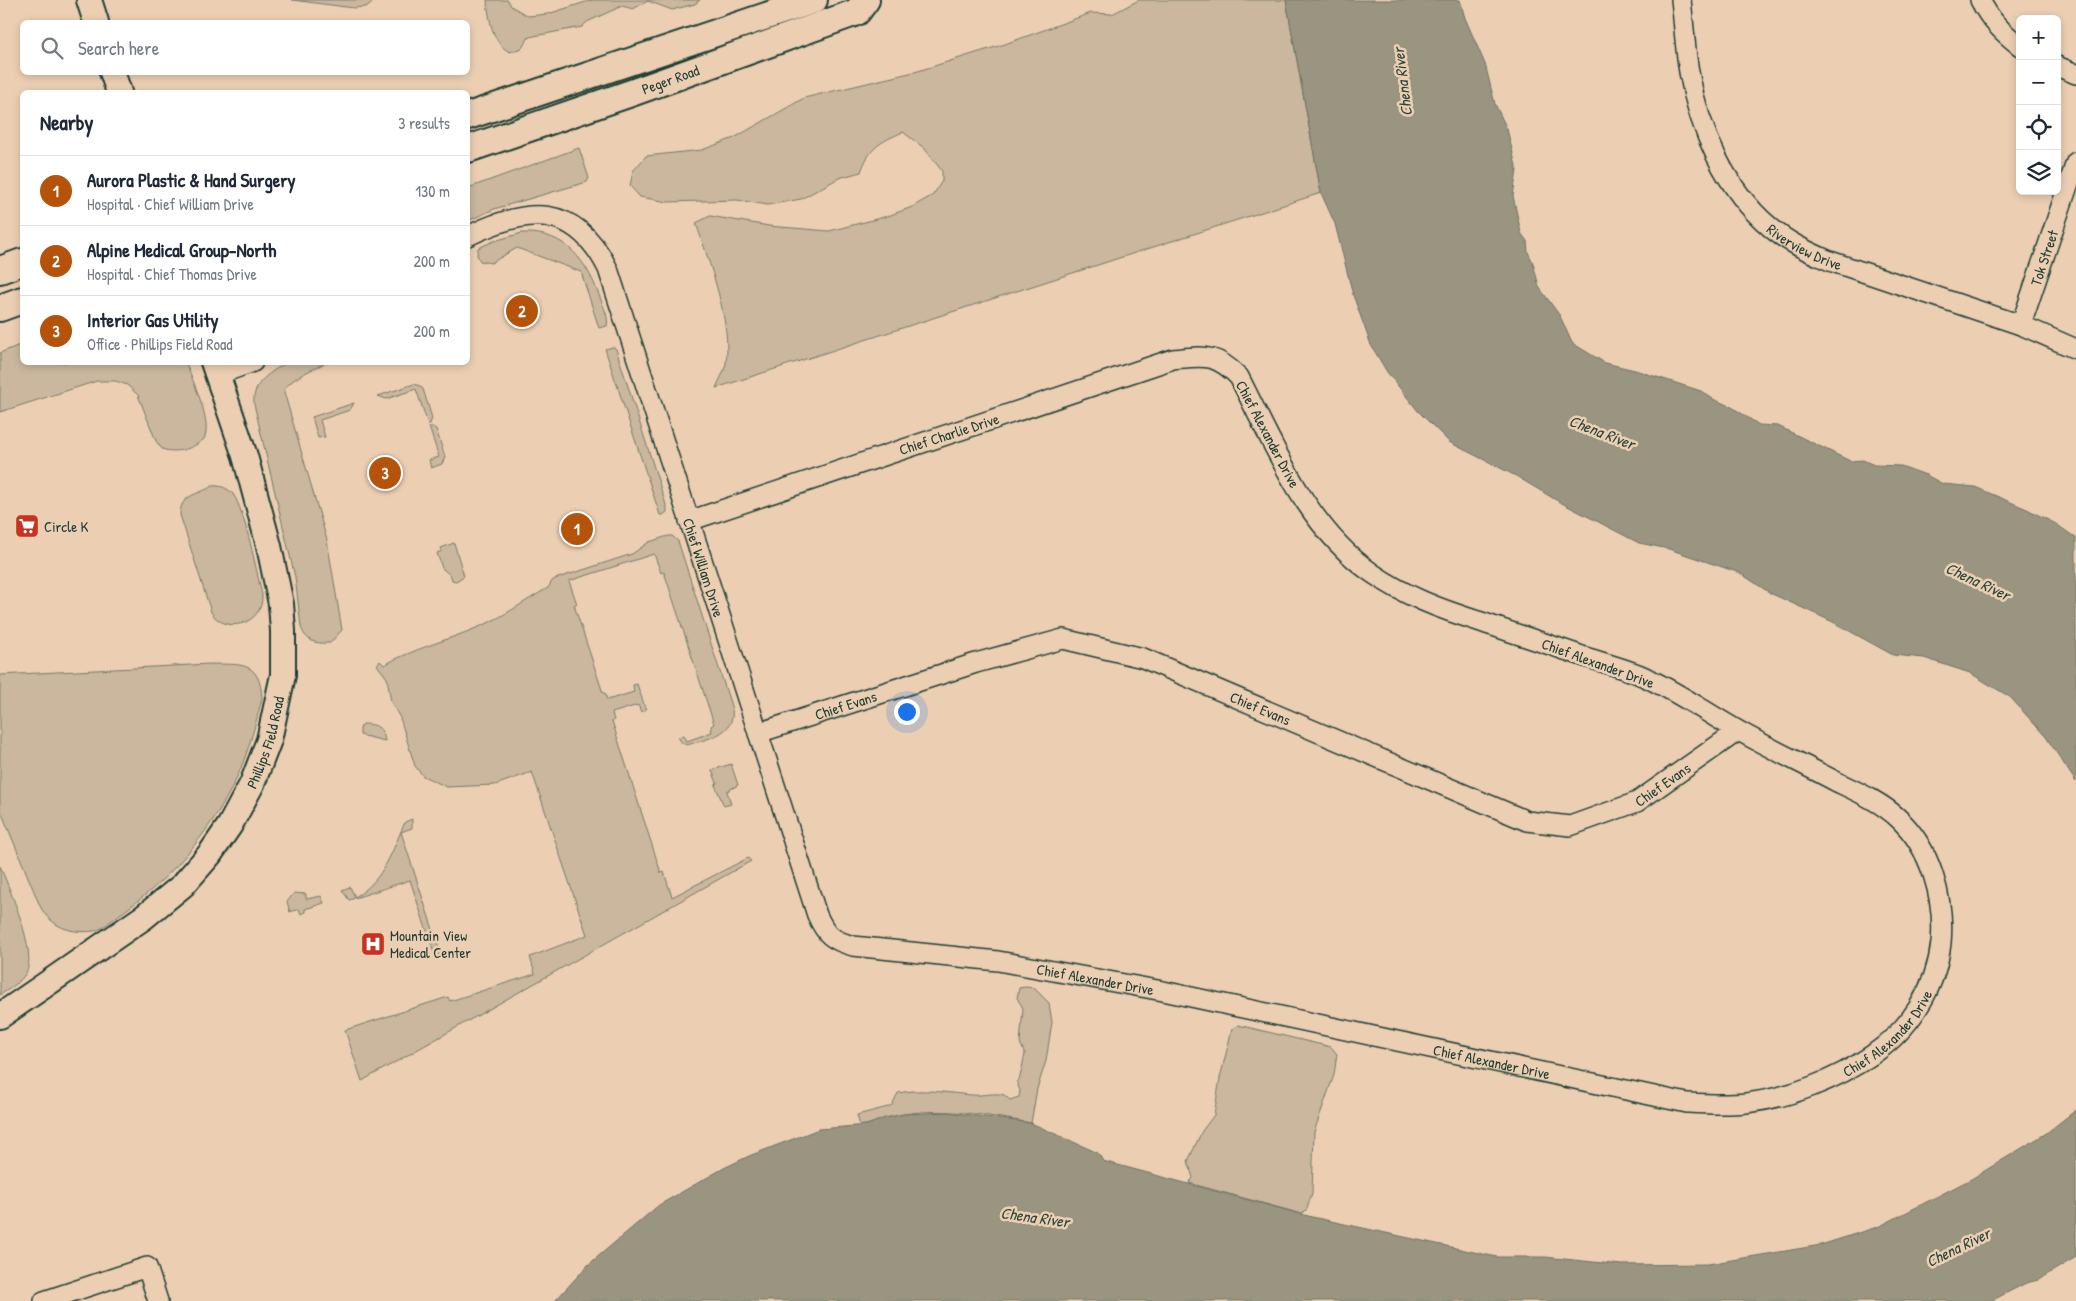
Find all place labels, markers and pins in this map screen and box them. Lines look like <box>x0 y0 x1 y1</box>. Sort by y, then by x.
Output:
pin: 2 <box>506 292 538 330</box>
pin: 3 <box>369 454 401 492</box>
pin: 1 <box>561 510 593 548</box>
supermarket icon: Circle K <box>14 513 40 539</box>
place label: Circle K <box>44 516 89 537</box>
place label: Mountain View Medical Center <box>390 925 471 963</box>
hospital icon: Mountain View Medical Center <box>360 931 386 957</box>

